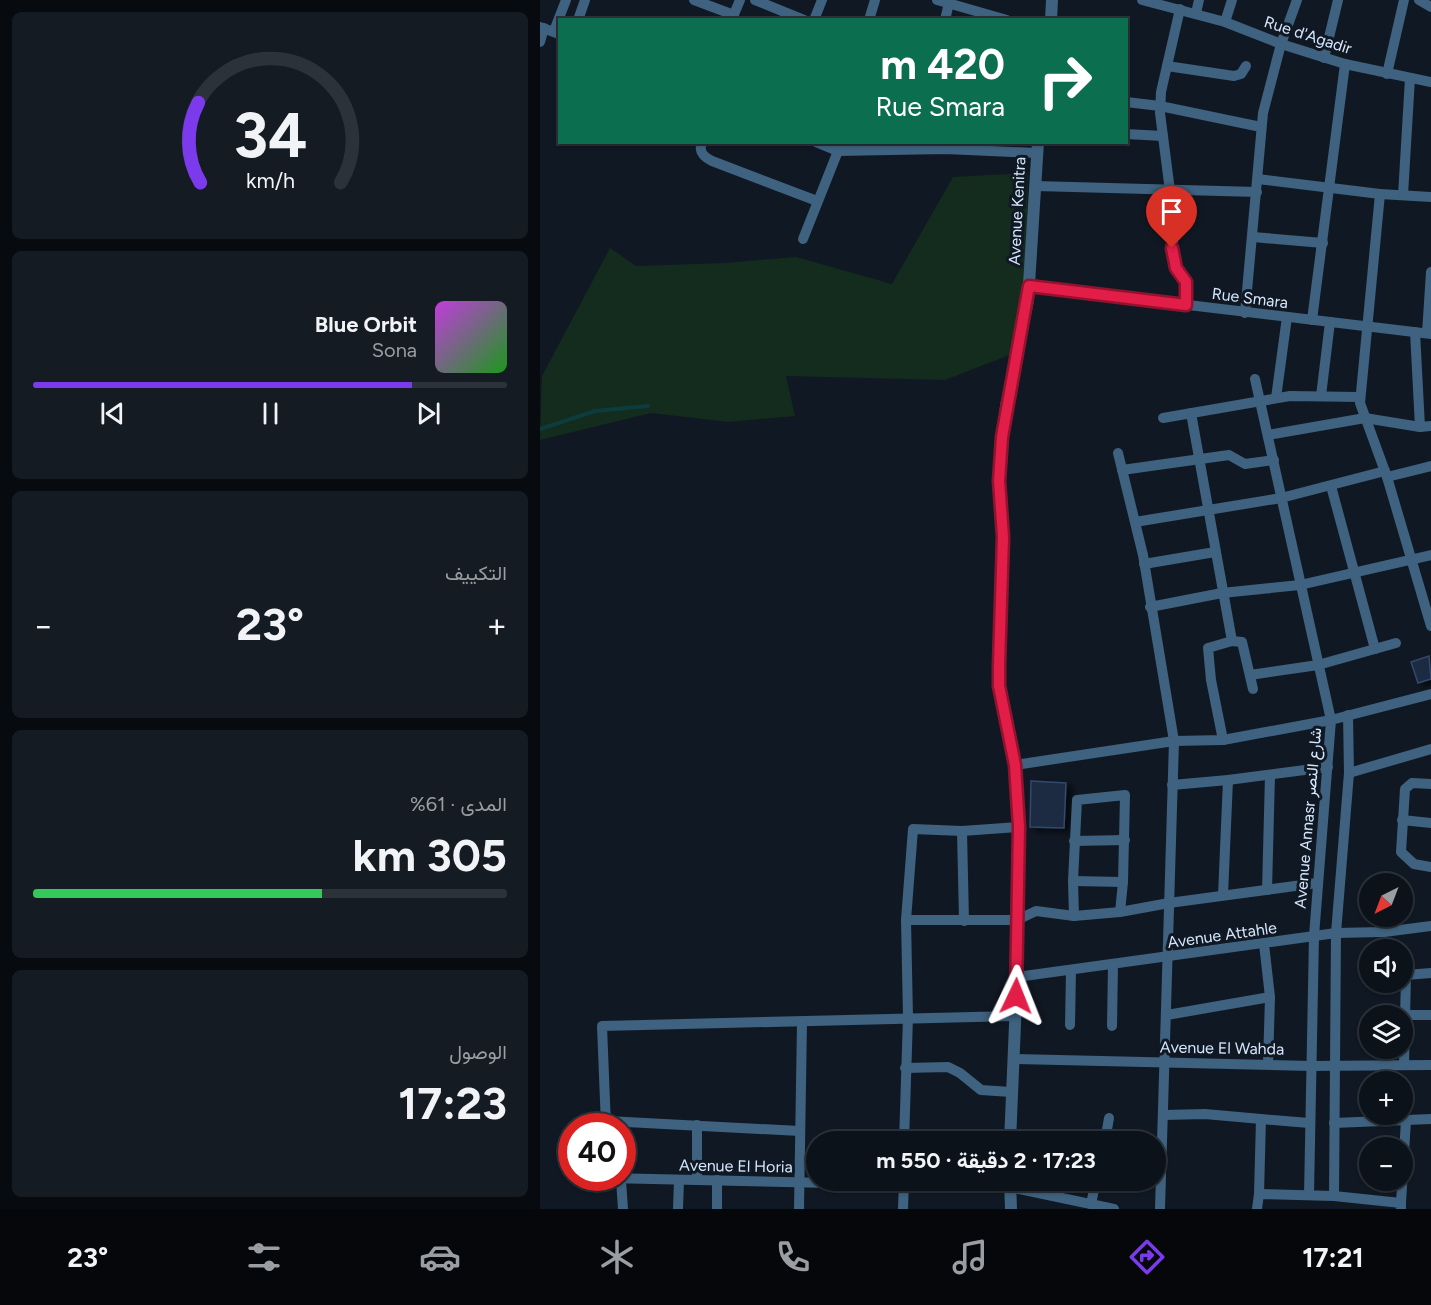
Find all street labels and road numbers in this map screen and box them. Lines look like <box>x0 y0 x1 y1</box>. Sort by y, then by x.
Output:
street label: Rue d'Agadir <box>1262 12 1355 58</box>
street label: Avenue Kenitra <box>1005 156 1029 266</box>
street label: Rue Smara <box>1211 284 1289 312</box>
street label: Avenue Annasr شارع النصر <box>1291 727 1327 909</box>
street label: Avenue Attahle <box>1166 918 1278 952</box>
street label: Avenue El Wahda <box>1160 1037 1284 1059</box>
street label: Avenue El Horia <box>679 1156 793 1176</box>

